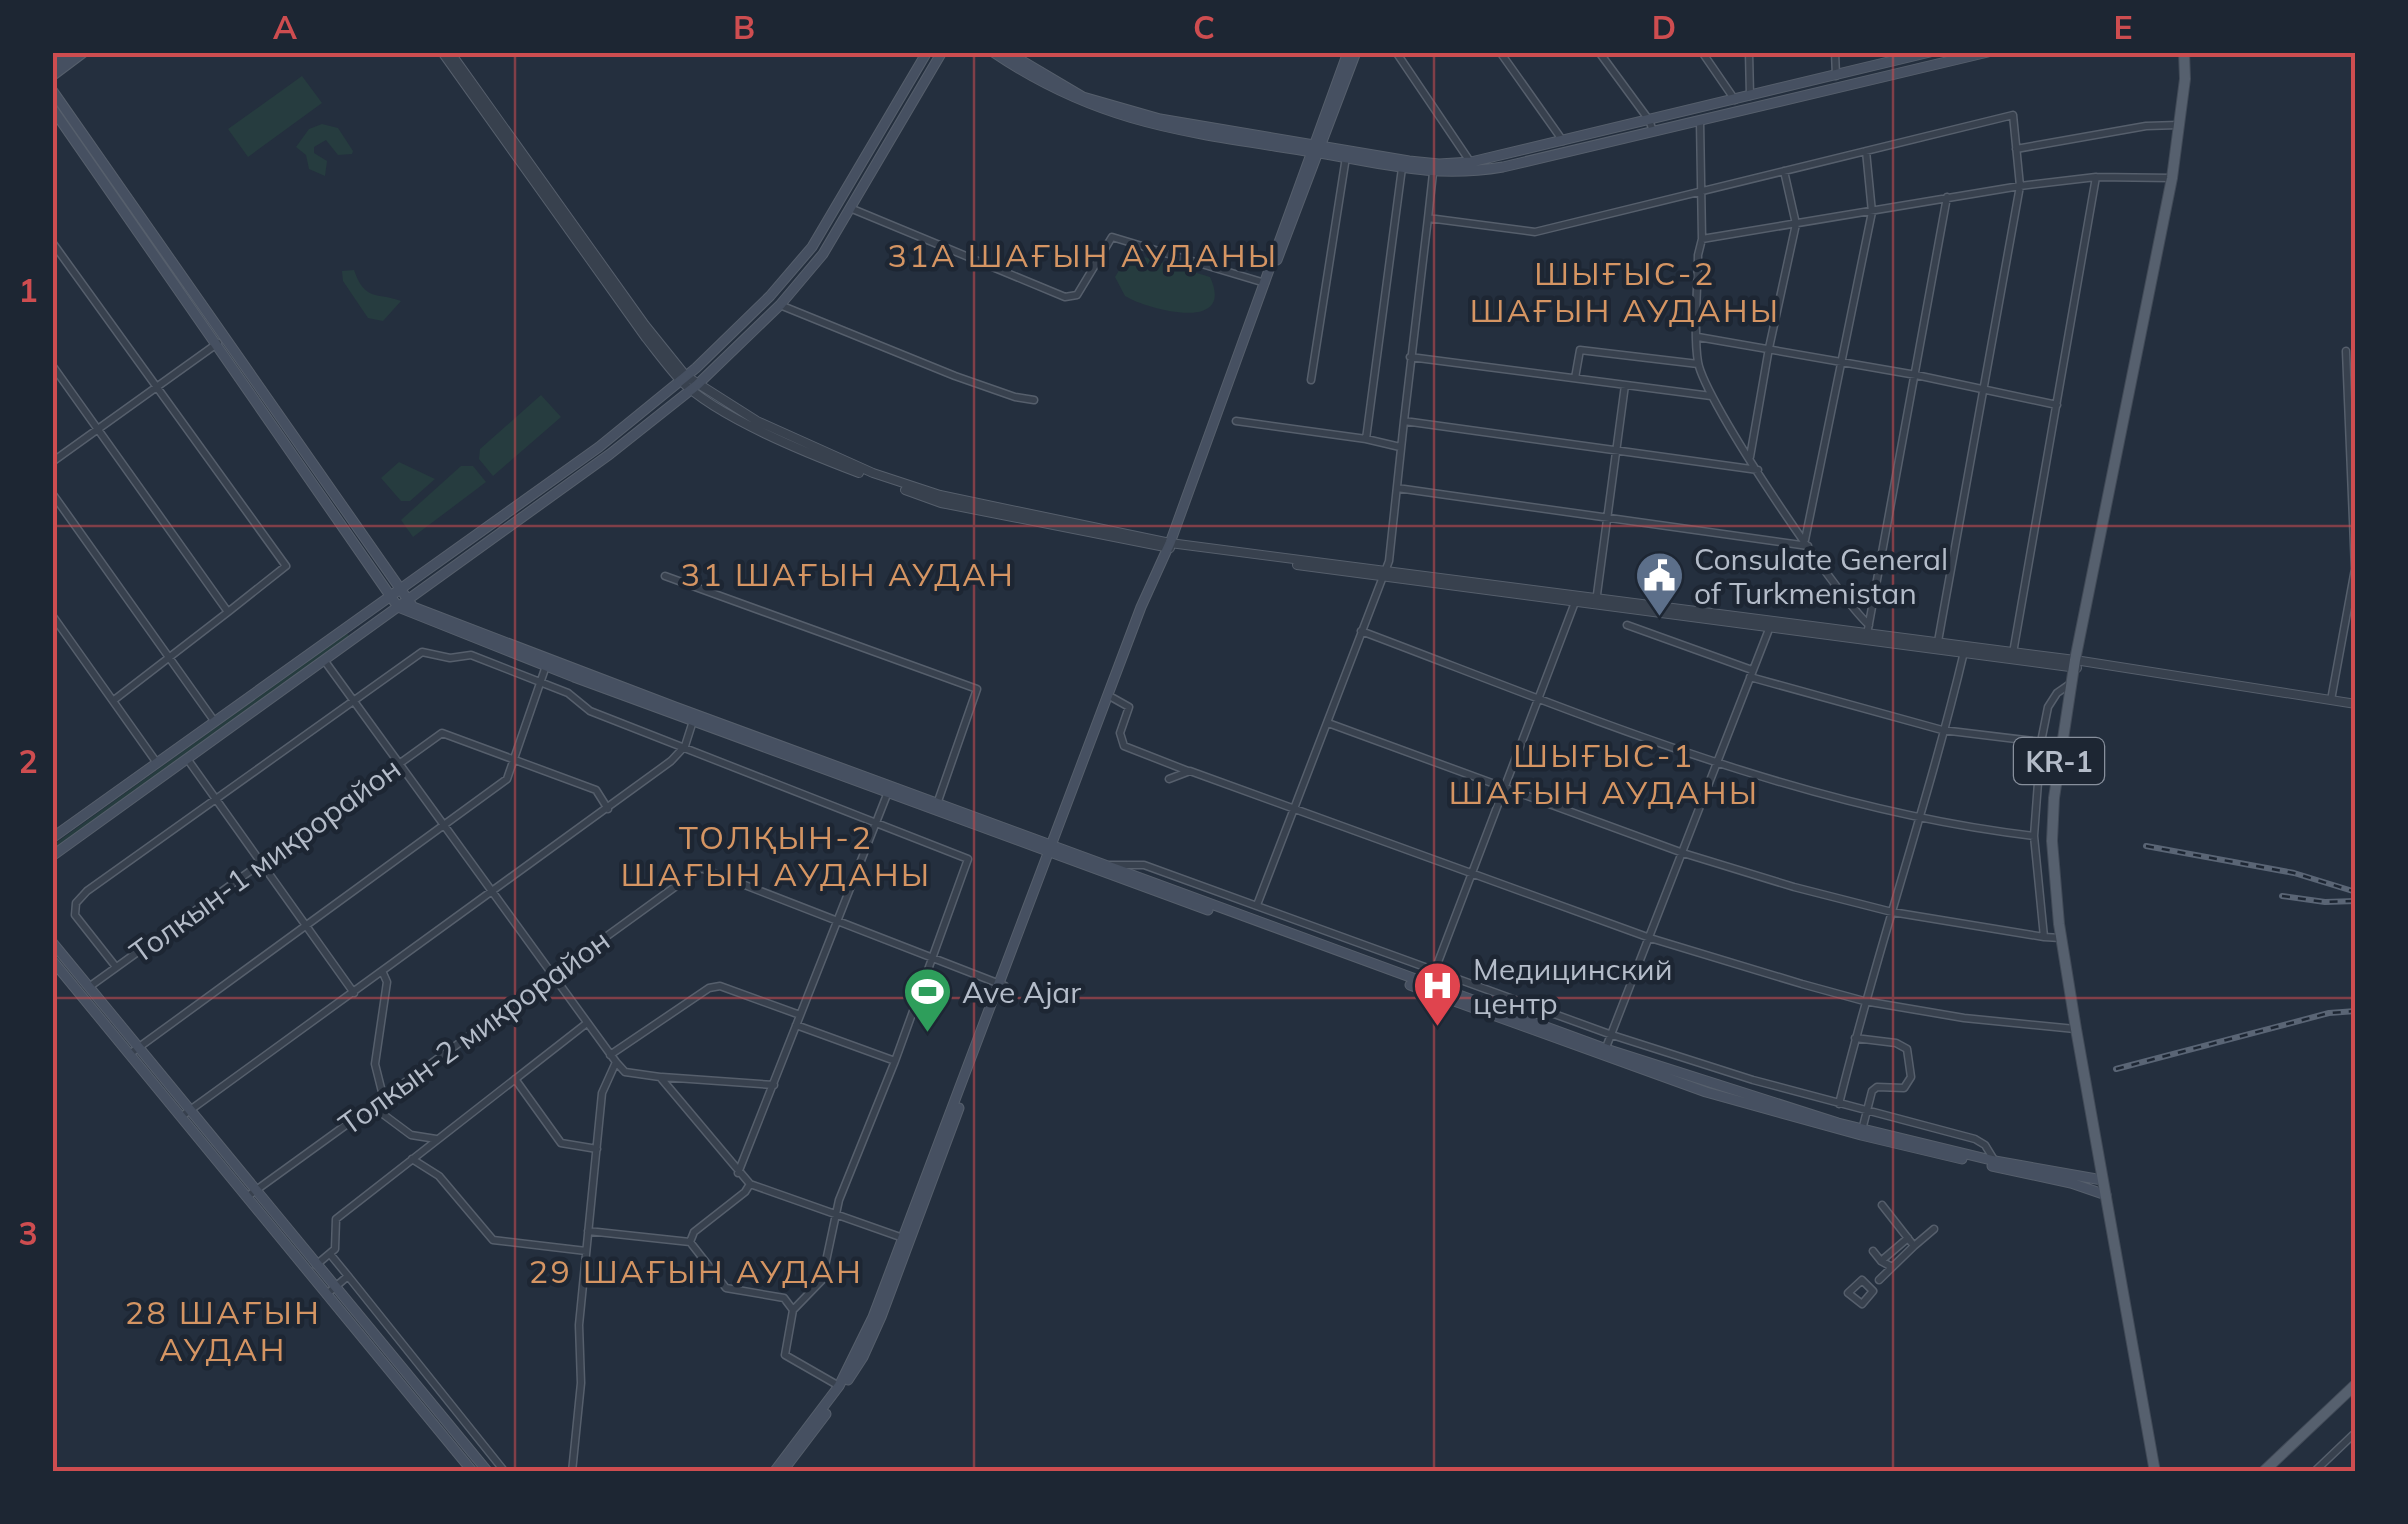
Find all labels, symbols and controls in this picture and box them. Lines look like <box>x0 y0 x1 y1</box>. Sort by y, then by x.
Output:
text: A <box>273 7 297 47</box>
text: B <box>733 7 755 47</box>
text: C <box>1193 7 1215 47</box>
text: D <box>1652 7 1676 47</box>
text: E <box>2113 7 2133 47</box>
district label: 31А ШАҒЫН АУДАНЫ <box>888 235 1279 275</box>
district label: ШЫҒЫС-2 ШАҒЫН АУДАНЫ <box>1470 253 1780 330</box>
text: 1 <box>18 270 38 310</box>
place label: Consulate General of Turkmenistan <box>1694 540 1948 612</box>
public building icon: Consulate General of Turkmenistan <box>1633 550 1685 618</box>
district label: 31 ШАҒЫН АУДАН <box>681 554 1015 594</box>
district label: ШЫҒЫС-1 ШАҒЫН АУДАНЫ <box>1449 735 1759 812</box>
road number: KR-1 <box>2014 738 2104 784</box>
text: 2 <box>18 741 38 781</box>
street label: Толкын-1 микрорайон <box>122 749 408 971</box>
district label: ТОЛҚЫН-2 ШАҒЫН АУДАНЫ <box>621 817 931 894</box>
street label: Толкын-2 микрорайон <box>331 921 617 1143</box>
place label: Медицинский центр <box>1473 950 1673 1022</box>
hospital icon: Медицинский центр <box>1412 960 1464 1028</box>
sports icon: Ave Ajar <box>901 966 953 1034</box>
place label: Ave Ajar <box>962 973 1081 1011</box>
text: 3 <box>18 1213 38 1253</box>
district label: 29 ШАҒЫН АУДАН <box>529 1251 863 1291</box>
district label: 28 ШАҒЫН АУДАН <box>125 1292 321 1369</box>

